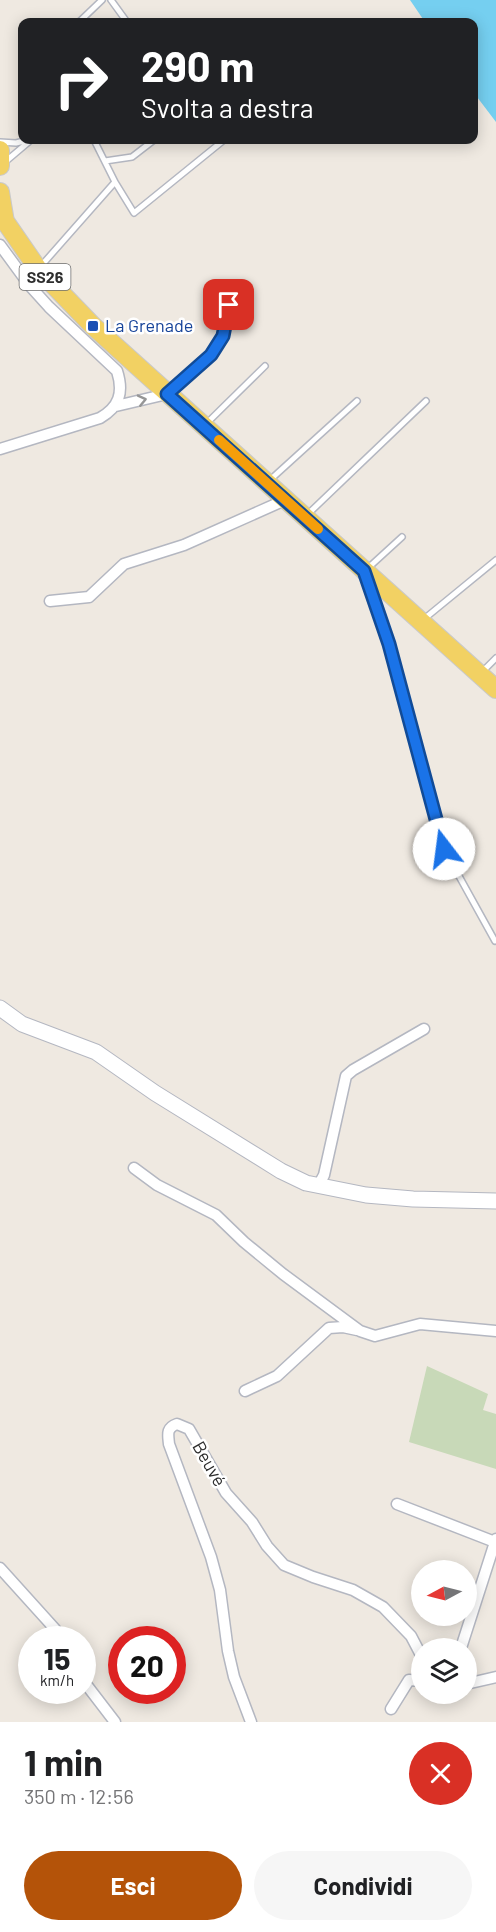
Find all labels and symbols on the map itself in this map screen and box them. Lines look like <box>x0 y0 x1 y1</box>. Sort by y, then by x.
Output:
road number: SS26 <box>20 264 70 290</box>
pin <box>203 279 254 330</box>
place label: La Grenade <box>105 314 193 336</box>
marker: La Grenade <box>86 319 100 333</box>
one-way arrow <box>136 394 146 407</box>
position arrow <box>412 817 476 881</box>
street label: Beuvé <box>188 1437 231 1490</box>
north arrow <box>411 1560 477 1626</box>
speed limit sign: 20 <box>108 1626 186 1704</box>

